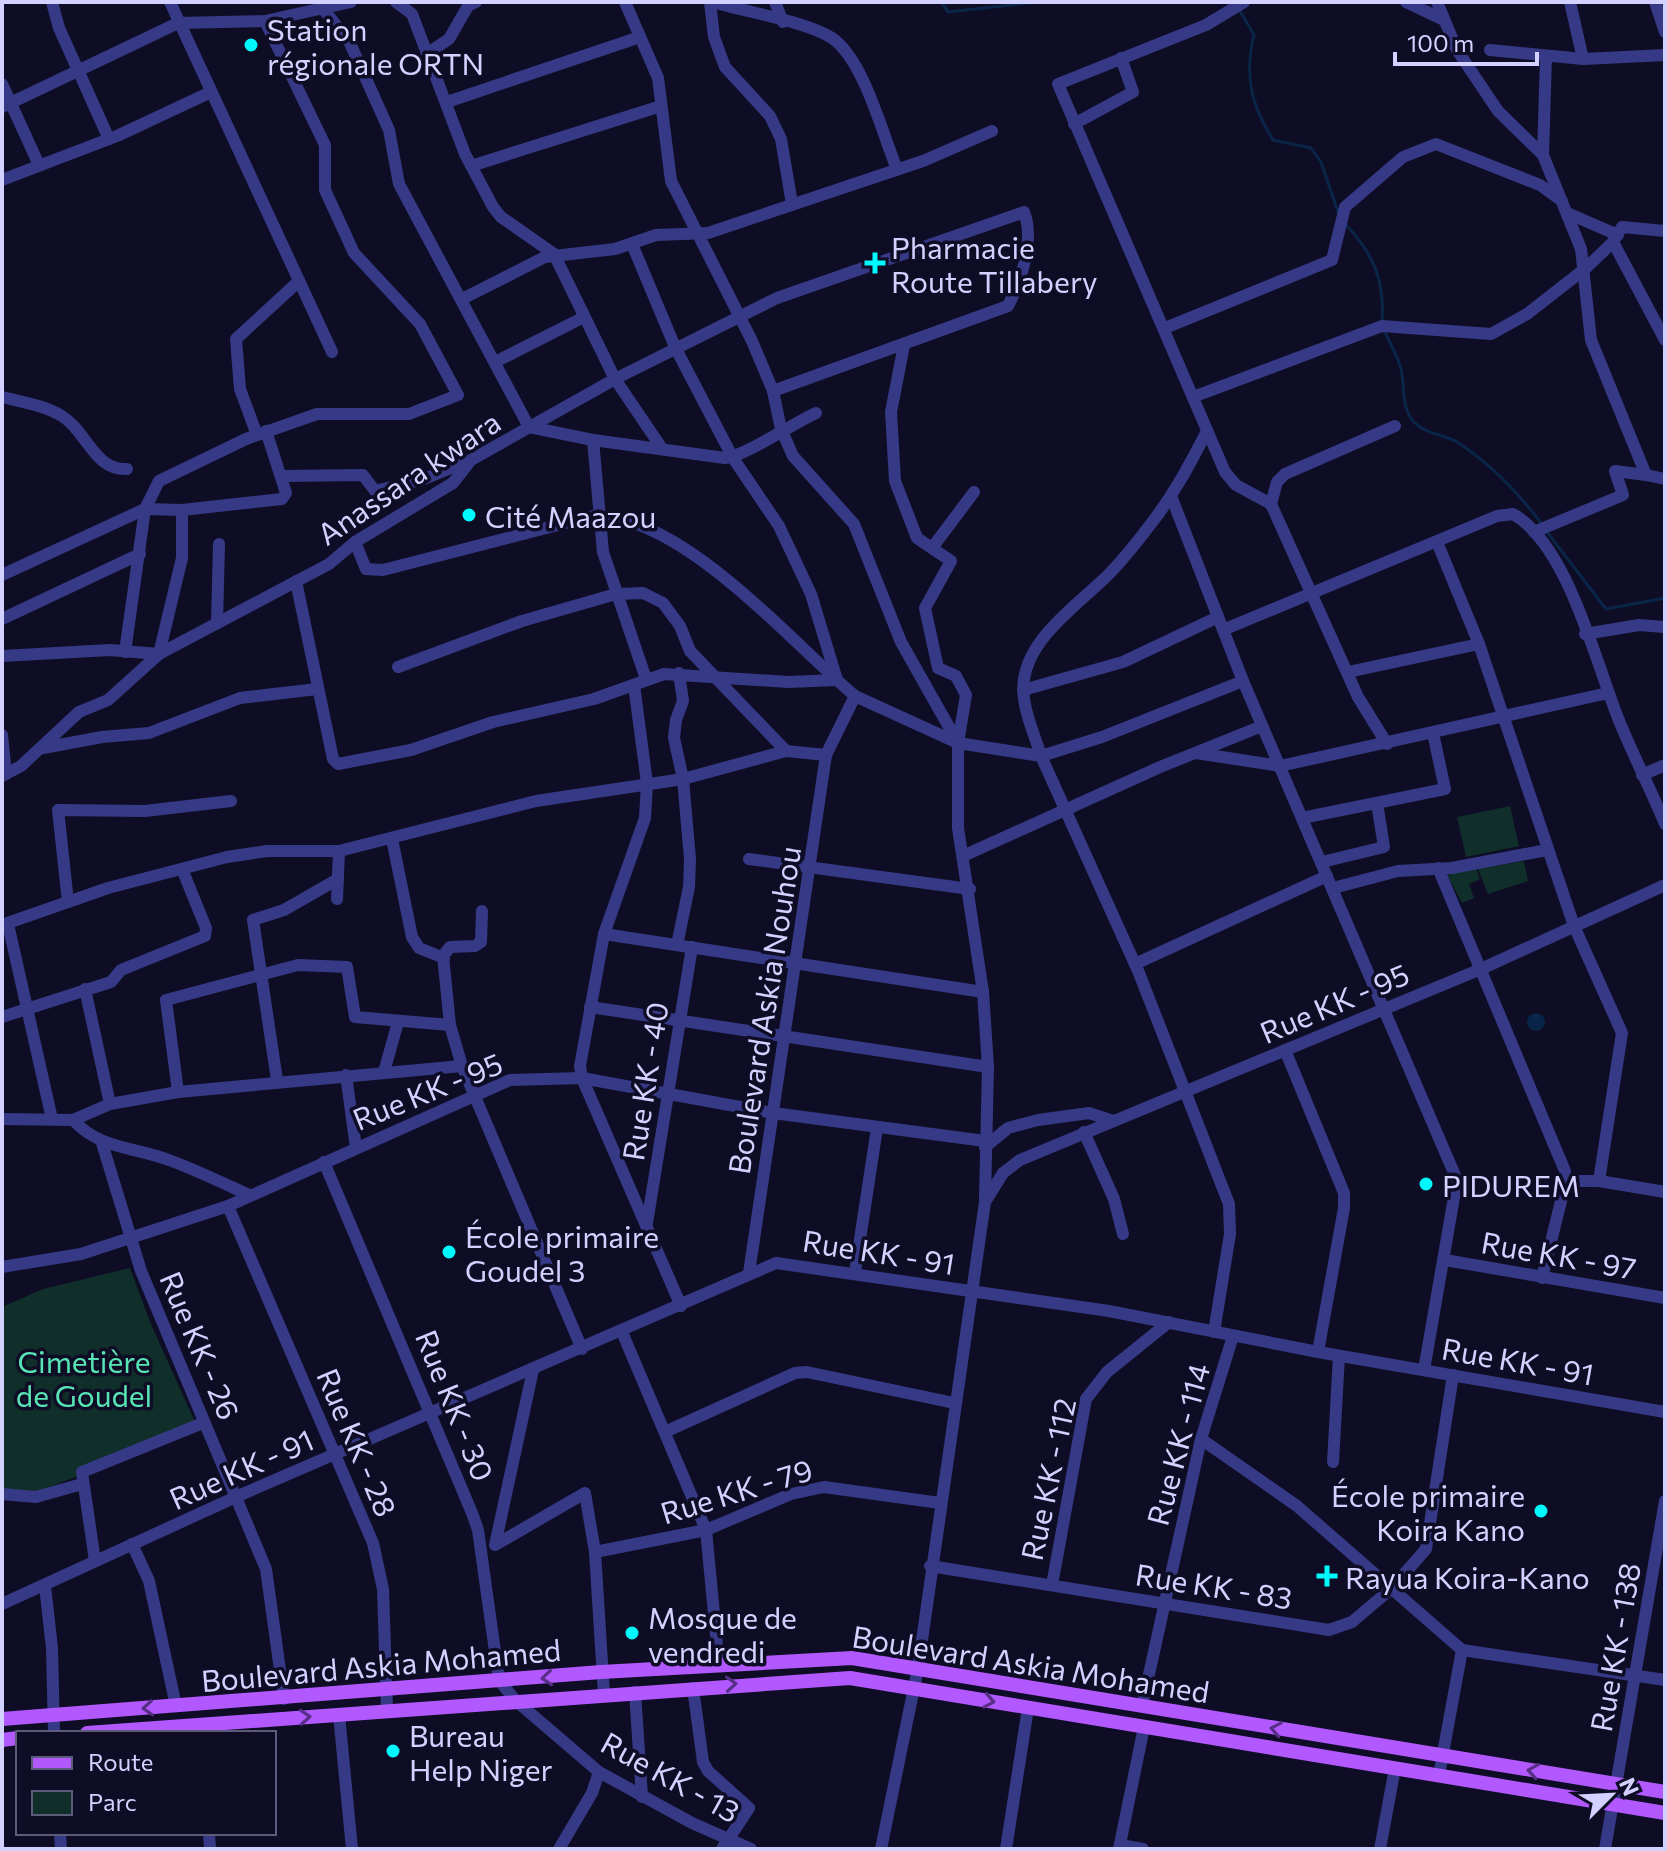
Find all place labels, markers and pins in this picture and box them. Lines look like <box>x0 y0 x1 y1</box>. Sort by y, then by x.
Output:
place label: Station régionale ORTN <box>267 10 484 81</box>
marker: Station régionale ORTN <box>242 36 260 54</box>
place label: Pharmacie Route Tillabery <box>891 228 1097 299</box>
marker: Pharmacie Route Tillabery <box>866 254 884 272</box>
place label: Cité Maazou <box>485 497 656 534</box>
marker: Cité Maazou <box>460 506 478 524</box>
place label: PIDUREM <box>1442 1166 1580 1203</box>
marker: PIDUREM <box>1417 1175 1435 1193</box>
place label: École primaire Goudel 3 <box>465 1217 659 1288</box>
marker: École primaire Goudel 3 <box>440 1243 458 1261</box>
place label: École primaire Koira Kano <box>1331 1476 1525 1547</box>
marker: École primaire Koira Kano <box>1532 1502 1550 1520</box>
place label: Rayua Koira-Kano <box>1345 1558 1590 1595</box>
marker: Rayua Koira-Kano <box>1316 1565 1338 1587</box>
place label: Mosque de vendredi <box>648 1598 797 1669</box>
marker: Mosque de vendredi <box>623 1624 641 1642</box>
place label: Bureau Help Niger <box>409 1716 553 1787</box>
marker: Bureau Help Niger <box>384 1742 402 1760</box>

